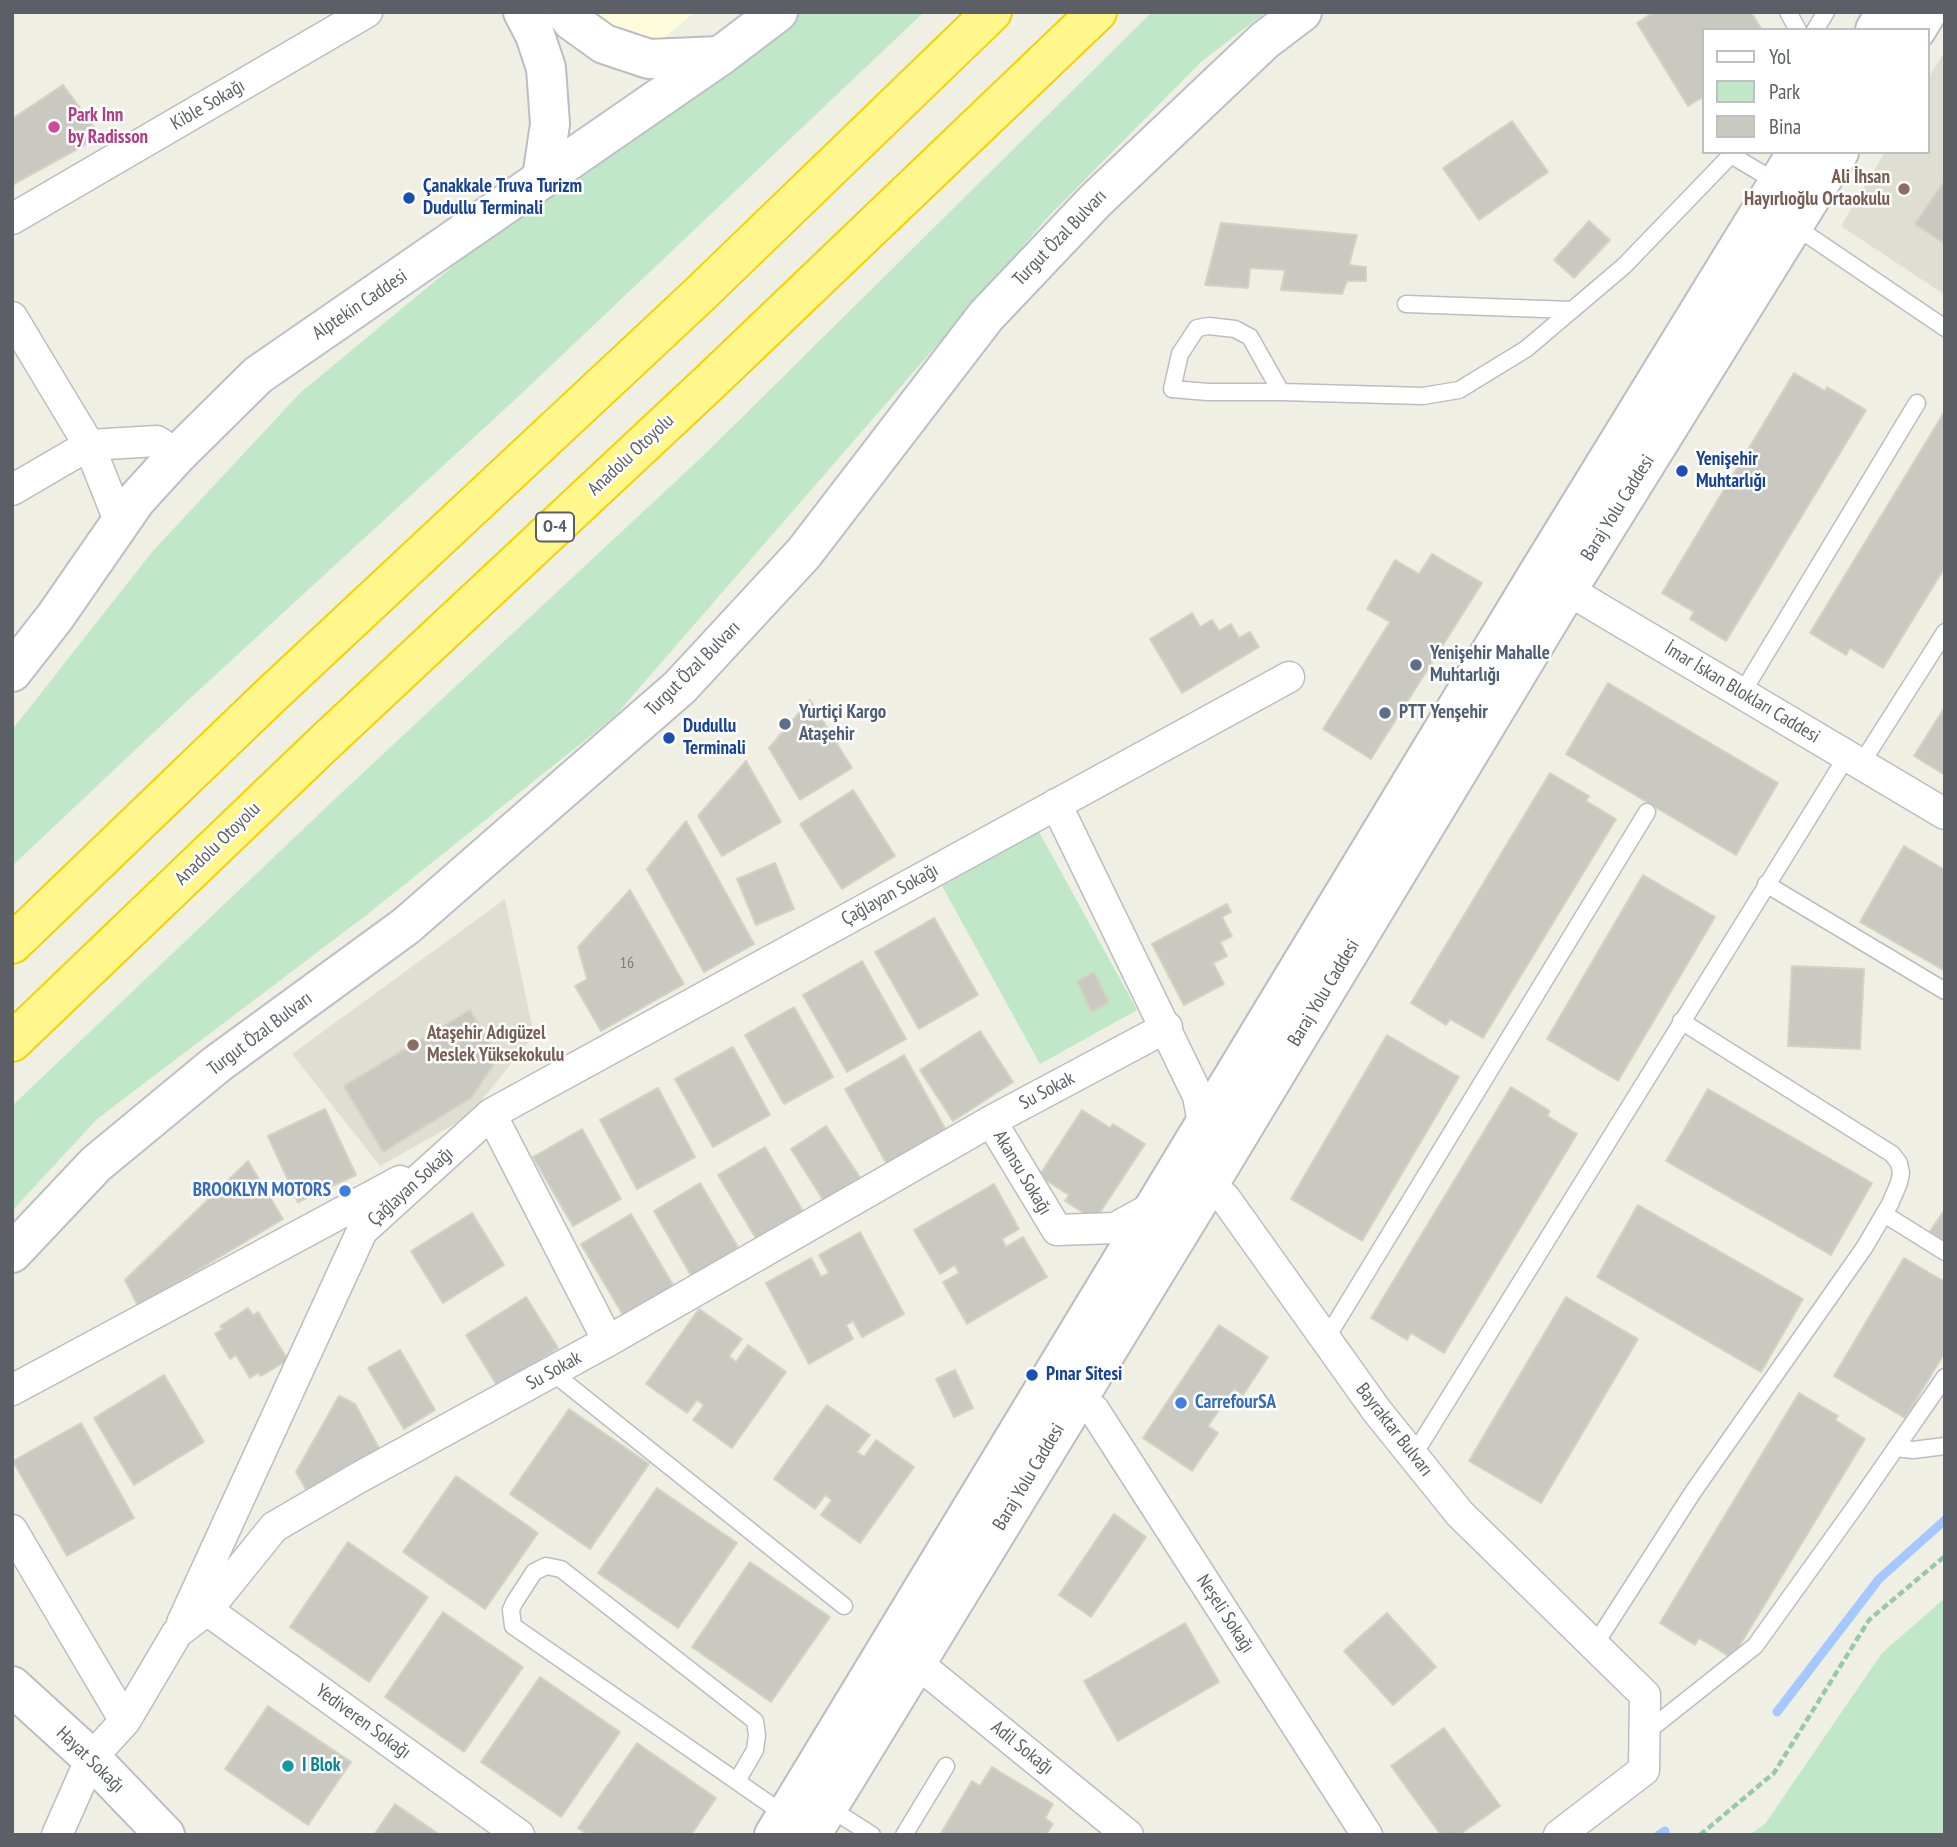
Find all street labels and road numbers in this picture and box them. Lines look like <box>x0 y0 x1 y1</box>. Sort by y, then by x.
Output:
street label: Kible Sokağı <box>167 75 249 135</box>
street label: Turgut Özal Bulvarı <box>1008 185 1112 291</box>
street label: Alptekin Caddesi <box>308 265 412 345</box>
street label: Anadolu Otoyolu <box>583 409 679 501</box>
street label: Baraj Yolu Caddesi <box>1576 451 1660 565</box>
road number: O-4 <box>536 512 574 542</box>
street label: Turgut Özal Bulvarı <box>641 617 745 721</box>
street label: İmar İskan Blokları Caddesi <box>1660 638 1824 748</box>
street label: Anadolu Otoyolu <box>171 798 265 890</box>
street label: Çağlayan Sokağı <box>838 859 942 931</box>
street label: Baraj Yolu Caddesi <box>1283 935 1365 1051</box>
street label: Turgut Özal Bulvarı <box>203 987 317 1081</box>
street label: Su Sokak <box>1016 1067 1078 1115</box>
street label: Akansu Sokağı <box>988 1127 1056 1219</box>
street label: Çağlayan Sokağı <box>364 1143 458 1231</box>
street label: Su Sokak <box>523 1347 585 1395</box>
street label: Bayraktar Bulvarı <box>1351 1379 1437 1481</box>
street label: Baraj Yolu Caddesi <box>988 1419 1070 1535</box>
street label: Neşeli Sokağı <box>1191 1571 1259 1657</box>
street label: Yediveren Sokağı <box>311 1680 415 1764</box>
street label: Adil Sokağı <box>986 1716 1058 1780</box>
street label: Hayat Sokağı <box>51 1722 129 1798</box>

